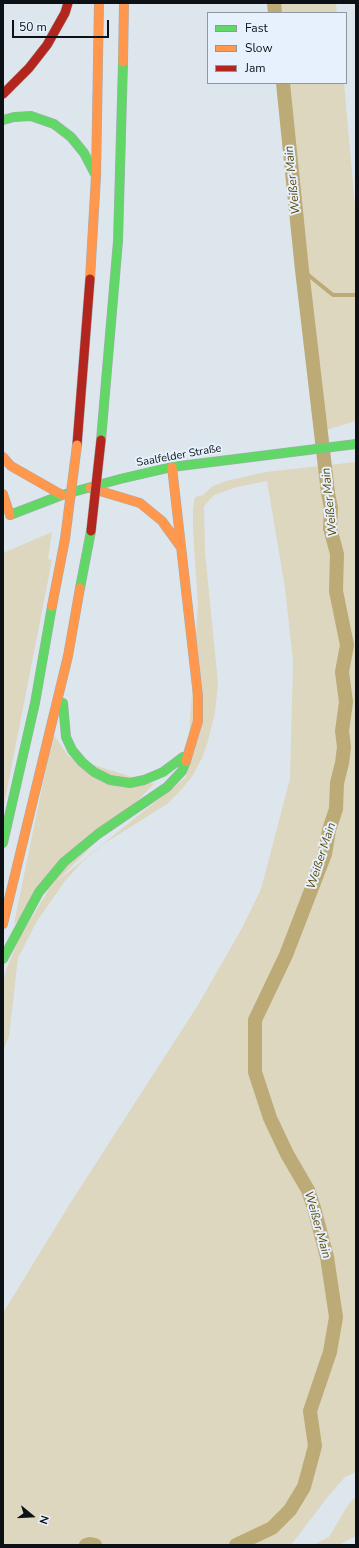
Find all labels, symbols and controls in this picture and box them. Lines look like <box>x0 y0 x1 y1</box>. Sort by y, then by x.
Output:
scale bar <box>14 12 111 38</box>
legend <box>207 12 347 84</box>
text: 50 m <box>19 19 47 35</box>
text: Fast <box>245 20 268 36</box>
text: Slow <box>245 40 273 56</box>
text: Jam <box>245 60 266 76</box>
water label: Weißer Main <box>282 145 304 215</box>
street label: Saalfelder Straße <box>135 442 223 470</box>
water label: Weißer Main <box>319 467 341 537</box>
water label: Weißer Main <box>304 821 340 891</box>
water label: Weißer Main <box>301 1190 333 1260</box>
north arrow <box>12 1496 52 1536</box>
text: N <box>35 1514 52 1526</box>

